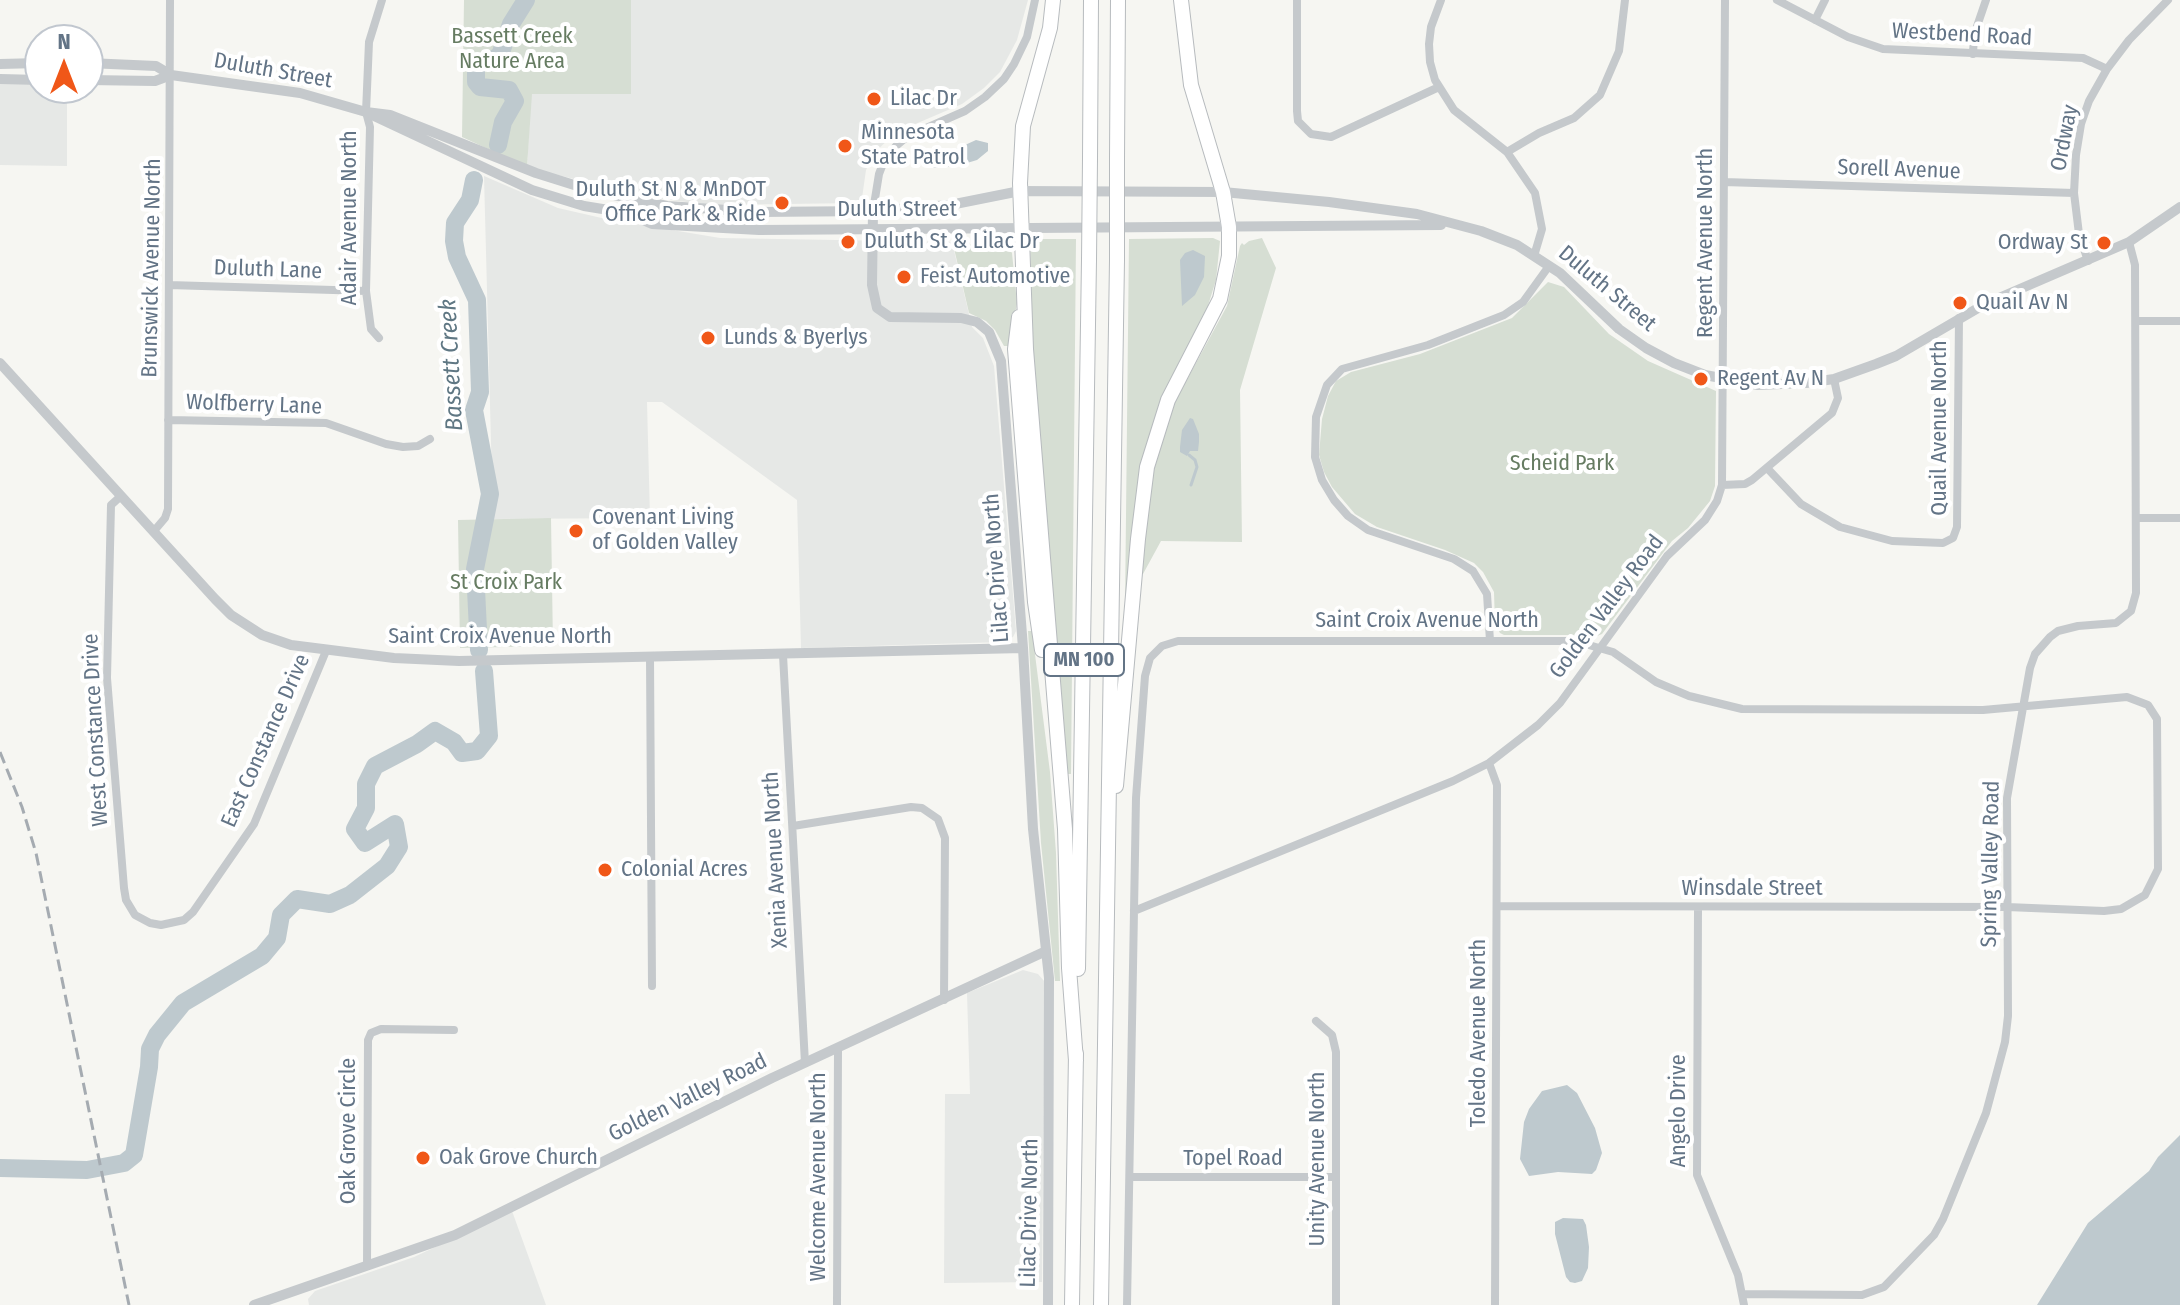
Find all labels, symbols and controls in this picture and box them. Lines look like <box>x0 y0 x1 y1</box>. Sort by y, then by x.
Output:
street label: Westbend Road <box>1891 18 2033 52</box>
north arrow <box>24 24 104 104</box>
park label: Bassett Creek Nature Area <box>451 24 573 76</box>
text: N <box>57 28 71 55</box>
street label: Duluth Street <box>212 48 334 94</box>
place label: Lilac Dr <box>890 86 957 112</box>
marker: Lilac Dr <box>865 90 883 108</box>
street label: Ordway <box>2046 103 2084 173</box>
place label: Minnesota State Patrol <box>861 120 965 172</box>
street label: Adair Avenue North <box>337 130 363 306</box>
marker: Minnesota State Patrol <box>836 137 854 155</box>
street label: Regent Avenue North <box>1693 148 1719 338</box>
street label: Sorell Avenue <box>1837 155 1961 185</box>
street label: Brunswick Avenue North <box>137 158 167 378</box>
place label: Duluth St N & MnDOT Office Park & Ride <box>576 177 766 228</box>
marker: Duluth St N & MnDOT Office Park & Ride <box>773 194 791 212</box>
street label: Duluth Street <box>837 197 957 223</box>
place label: Duluth St & Lilac Dr <box>864 229 1039 255</box>
place label: Ordway St <box>1998 230 2088 256</box>
marker: Duluth St & Lilac Dr <box>839 233 857 251</box>
marker: Ordway St <box>2095 234 2113 252</box>
street label: Duluth Street <box>1553 240 1661 338</box>
street label: Duluth Lane <box>213 255 323 285</box>
place label: Feist Automotive <box>920 264 1070 290</box>
marker: Feist Automotive <box>895 268 913 286</box>
place label: Quail Av N <box>1976 290 2069 316</box>
marker: Quail Av N <box>1951 294 1969 312</box>
water label: Bassett Creek <box>434 298 470 432</box>
place label: Lunds & Byerlys <box>724 325 868 351</box>
marker: Lunds & Byerlys <box>699 329 717 347</box>
street label: Quail Avenue North <box>1927 340 1953 516</box>
place label: Regent Av N <box>1717 366 1824 392</box>
marker: Regent Av N <box>1692 370 1710 388</box>
street label: Wolfberry Lane <box>186 389 322 421</box>
park label: Scheid Park <box>1510 451 1614 477</box>
street label: Lilac Drive North <box>979 493 1015 643</box>
place label: Covenant Living of Golden Valley <box>592 505 738 556</box>
marker: Covenant Living of Golden Valley <box>567 522 585 540</box>
street label: Golden Valley Road <box>1544 530 1670 684</box>
park label: St Croix Park <box>450 570 562 596</box>
street label: Saint Croix Avenue North <box>1315 608 1539 634</box>
street label: Saint Croix Avenue North <box>388 624 612 650</box>
street label: West Constance Drive <box>78 633 114 827</box>
road number: MN 100 <box>1044 644 1124 676</box>
street label: East Constance Drive <box>216 650 316 832</box>
street label: Xenia Avenue North <box>758 771 794 949</box>
street label: Spring Valley Road <box>1976 780 2006 948</box>
place label: Colonial Acres <box>621 857 748 883</box>
marker: Colonial Acres <box>596 861 614 879</box>
street label: Winsdale Street <box>1681 876 1823 902</box>
street label: Toledo Avenue North <box>1466 939 1492 1127</box>
street label: Golden Valley Road <box>604 1048 772 1148</box>
street label: Angelo Drive <box>1666 1054 1692 1168</box>
street label: Oak Grove Circle <box>336 1058 362 1204</box>
street label: Welcome Avenue North <box>806 1072 832 1282</box>
street label: Unity Avenue North <box>1305 1072 1331 1246</box>
street label: Lilac Drive North <box>1015 1138 1045 1288</box>
place label: Oak Grove Church <box>439 1145 598 1171</box>
street label: Topel Road <box>1183 1146 1283 1172</box>
marker: Oak Grove Church <box>414 1149 432 1167</box>

